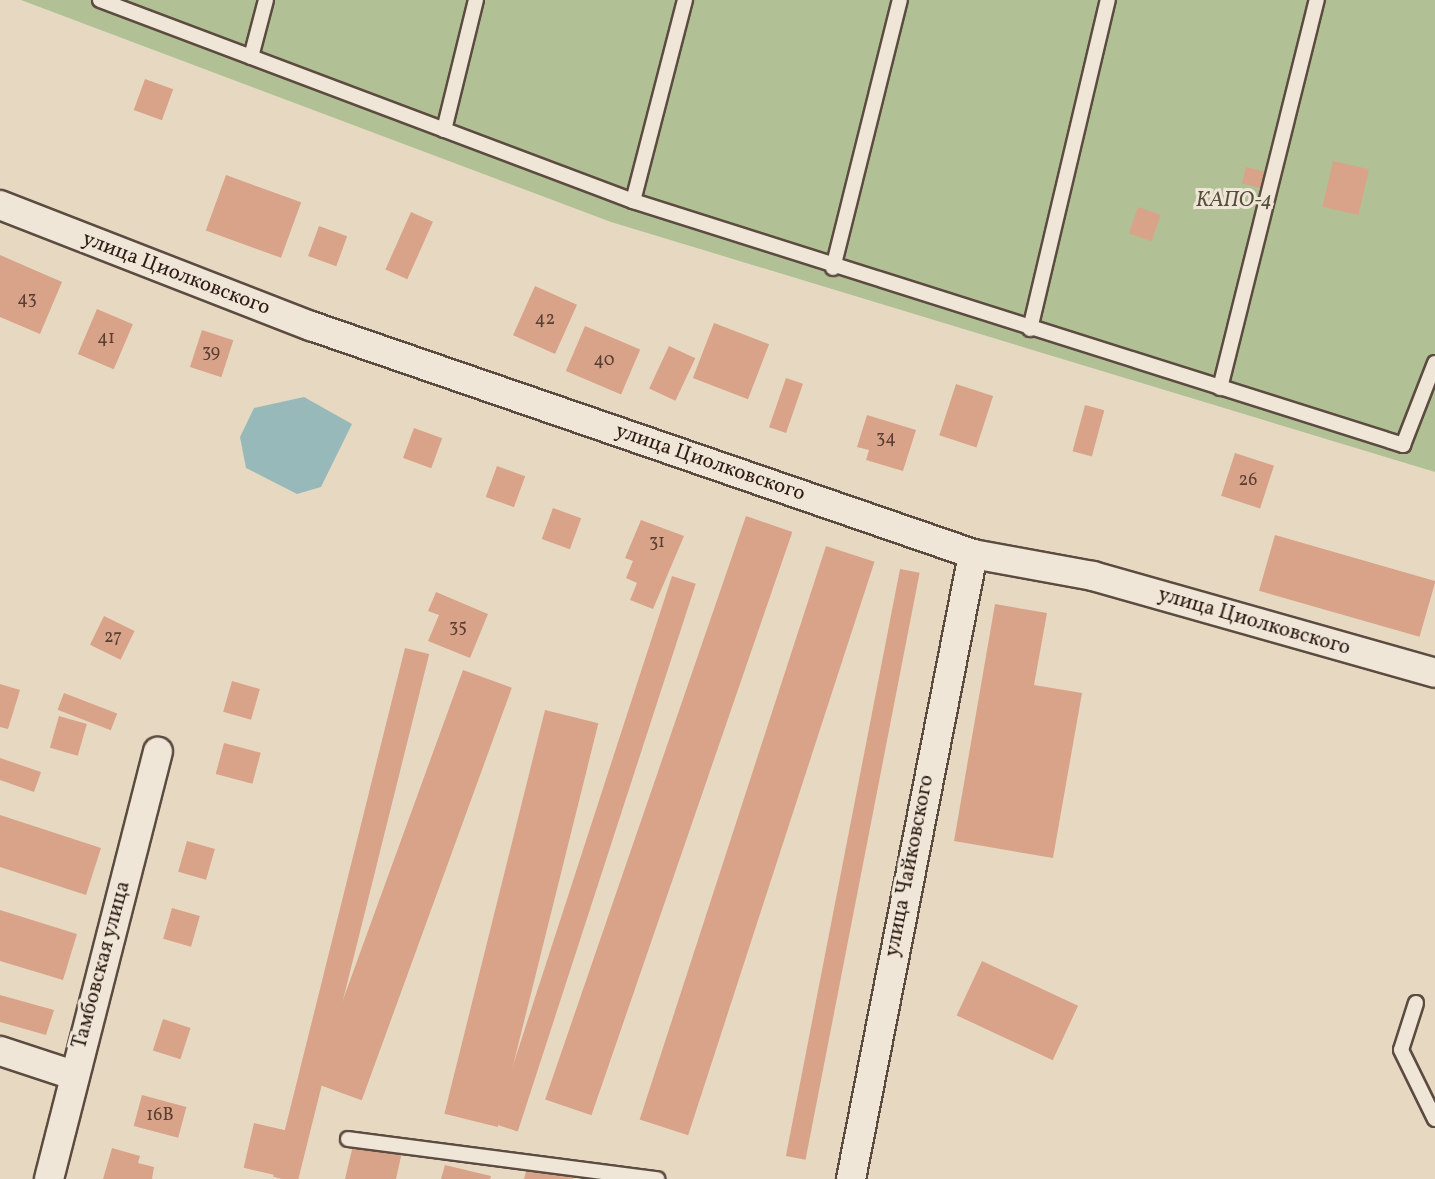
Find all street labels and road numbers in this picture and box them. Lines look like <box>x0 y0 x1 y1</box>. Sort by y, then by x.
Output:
street label: улица Циолковского <box>79 227 273 321</box>
street label: улица Циолковского <box>612 419 808 507</box>
street label: улица Циолковского <box>1155 582 1353 662</box>
street label: улица Чайковского <box>880 773 940 959</box>
street label: Тамбовская улица <box>67 878 137 1052</box>

